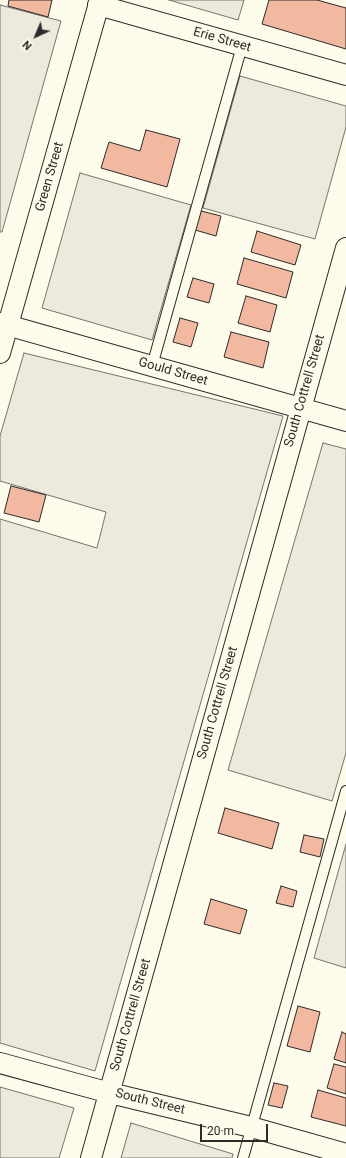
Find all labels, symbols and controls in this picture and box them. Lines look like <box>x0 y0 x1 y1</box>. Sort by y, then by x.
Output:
north arrow <box>16 16 56 56</box>
street label: Erie Street <box>191 24 253 56</box>
text: N <box>20 38 35 52</box>
street label: Green Street <box>33 140 67 214</box>
street label: South Cottrell Street <box>281 333 329 449</box>
street label: Gould Street <box>137 355 209 389</box>
street label: South Cottrell Street <box>194 645 242 761</box>
street label: South Cottrell Street <box>107 957 155 1073</box>
street label: South Street <box>114 1086 186 1118</box>
scale bar <box>202 1116 270 1142</box>
text: 20 m <box>207 1124 234 1138</box>

